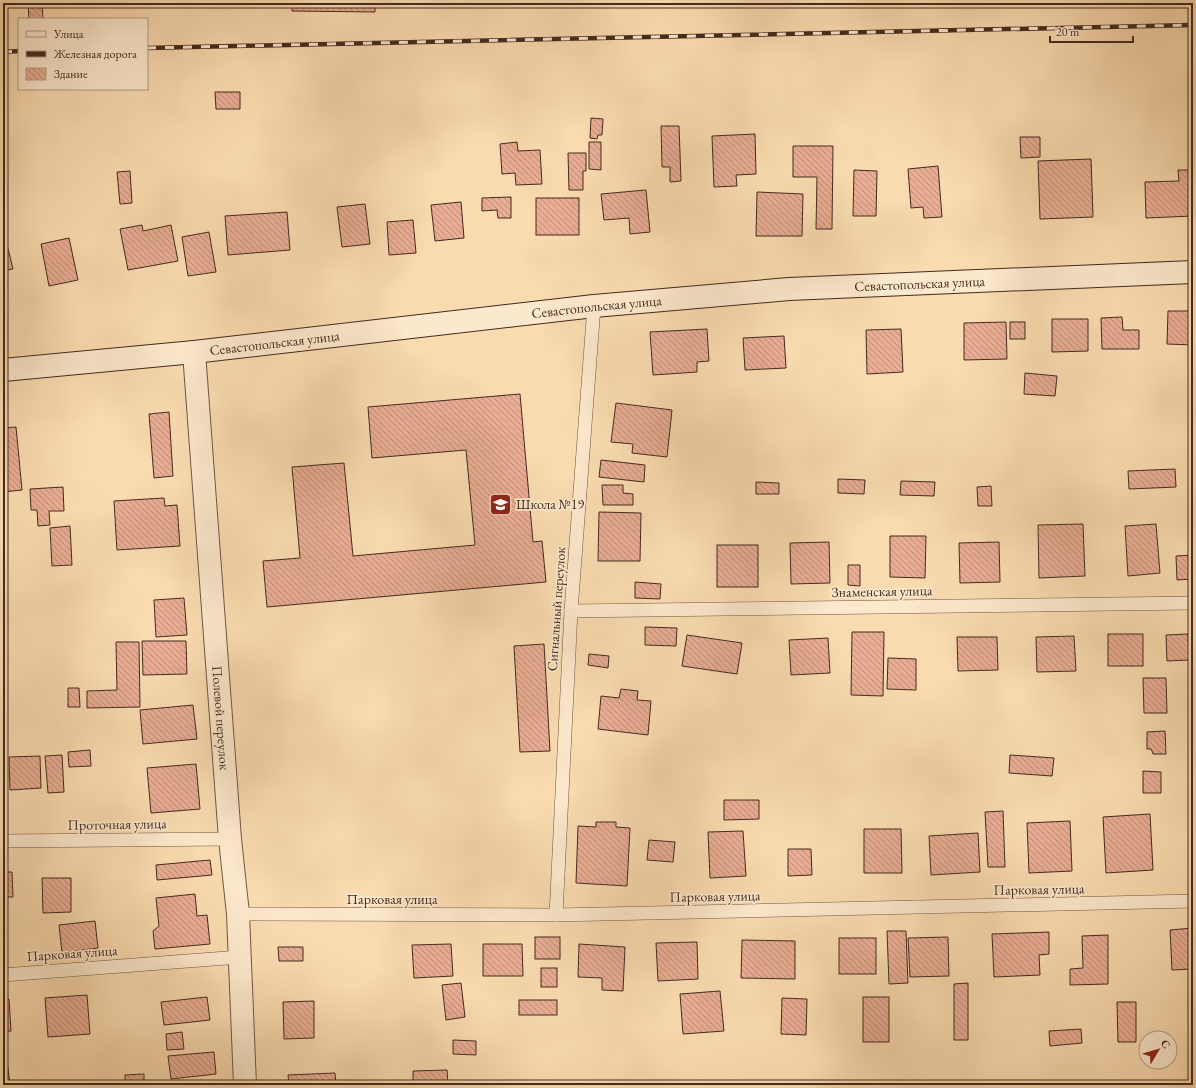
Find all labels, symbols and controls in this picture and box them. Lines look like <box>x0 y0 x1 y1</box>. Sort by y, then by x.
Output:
legend <box>18 18 148 90</box>
scale bar <box>1050 18 1133 44</box>
text: 20 m <box>1056 24 1080 40</box>
text: Улица <box>53 26 84 42</box>
text: Железная дорога <box>53 46 137 62</box>
text: Здание <box>54 66 88 82</box>
street label: Севастопольская улица <box>854 272 986 295</box>
street label: Севастопольская улица <box>531 291 663 322</box>
street label: Севастопольская улица <box>209 326 341 359</box>
school or university icon: Школа №19 <box>487 491 513 517</box>
place label: Школа №19 <box>516 495 584 513</box>
street label: Сигнальный переулок <box>543 546 569 672</box>
street label: Знаменская улица <box>831 581 933 601</box>
street label: Полевой переулок <box>208 665 234 771</box>
street label: Проточная улица <box>67 814 167 834</box>
street label: Парковая улица <box>993 879 1085 899</box>
street label: Парковая улица <box>669 886 761 906</box>
street label: Парковая улица <box>346 890 438 908</box>
street label: Парковая улица <box>26 941 118 965</box>
north arrow <box>1138 1030 1178 1070</box>
text: С <box>1158 1036 1174 1051</box>

